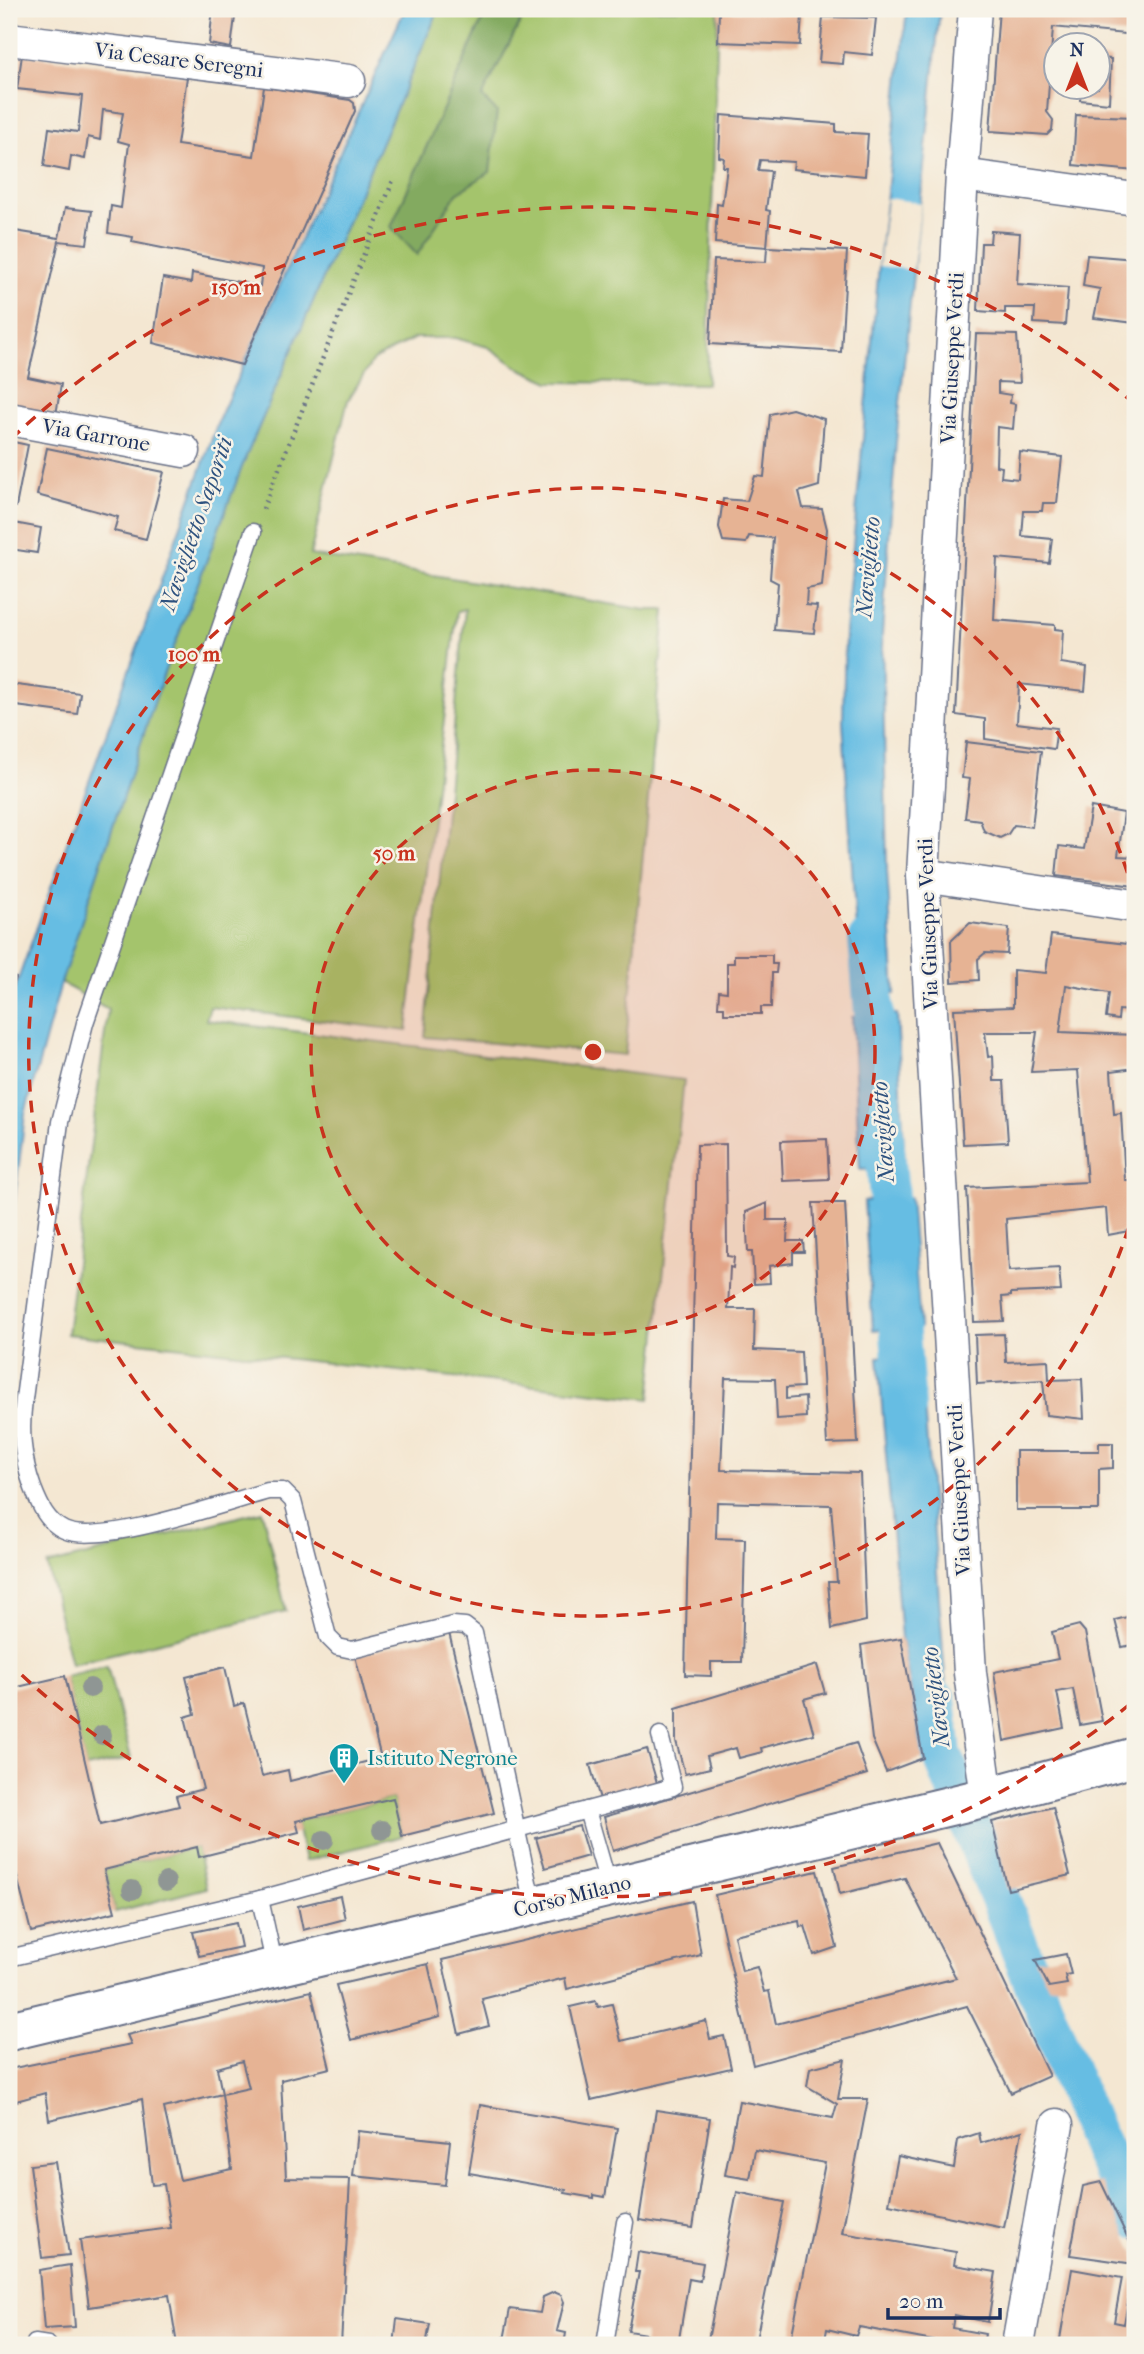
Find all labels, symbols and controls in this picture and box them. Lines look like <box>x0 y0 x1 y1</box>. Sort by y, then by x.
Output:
north arrow <box>1042 32 1112 102</box>
street label: Via Cesare Seregni <box>92 38 265 82</box>
text: N <box>1070 39 1085 61</box>
street label: Via Giuseppe Verdi <box>935 272 968 445</box>
text: 150 m <box>211 275 262 299</box>
street label: Via Garrone <box>39 414 152 456</box>
water label: Naviglietto Saporiti <box>153 432 239 615</box>
water label: Naviglietto <box>850 515 886 620</box>
text: 100 m <box>168 642 221 666</box>
street label: Via Giuseppe Verdi <box>913 838 943 1011</box>
text: 50 m <box>373 841 416 865</box>
centre of rings <box>581 1040 605 1064</box>
water label: Naviglietto <box>866 1080 900 1185</box>
street label: Via Giuseppe Verdi <box>943 1404 976 1577</box>
water label: Naviglietto <box>916 1645 956 1750</box>
building icon: Istituto Negrone <box>327 1741 361 1785</box>
place label: Istituto Negrone <box>367 1746 518 1770</box>
street label: Corso Milano <box>511 1870 633 1922</box>
scale bar <box>888 2277 1000 2321</box>
text: 20 m <box>899 2289 944 2313</box>

